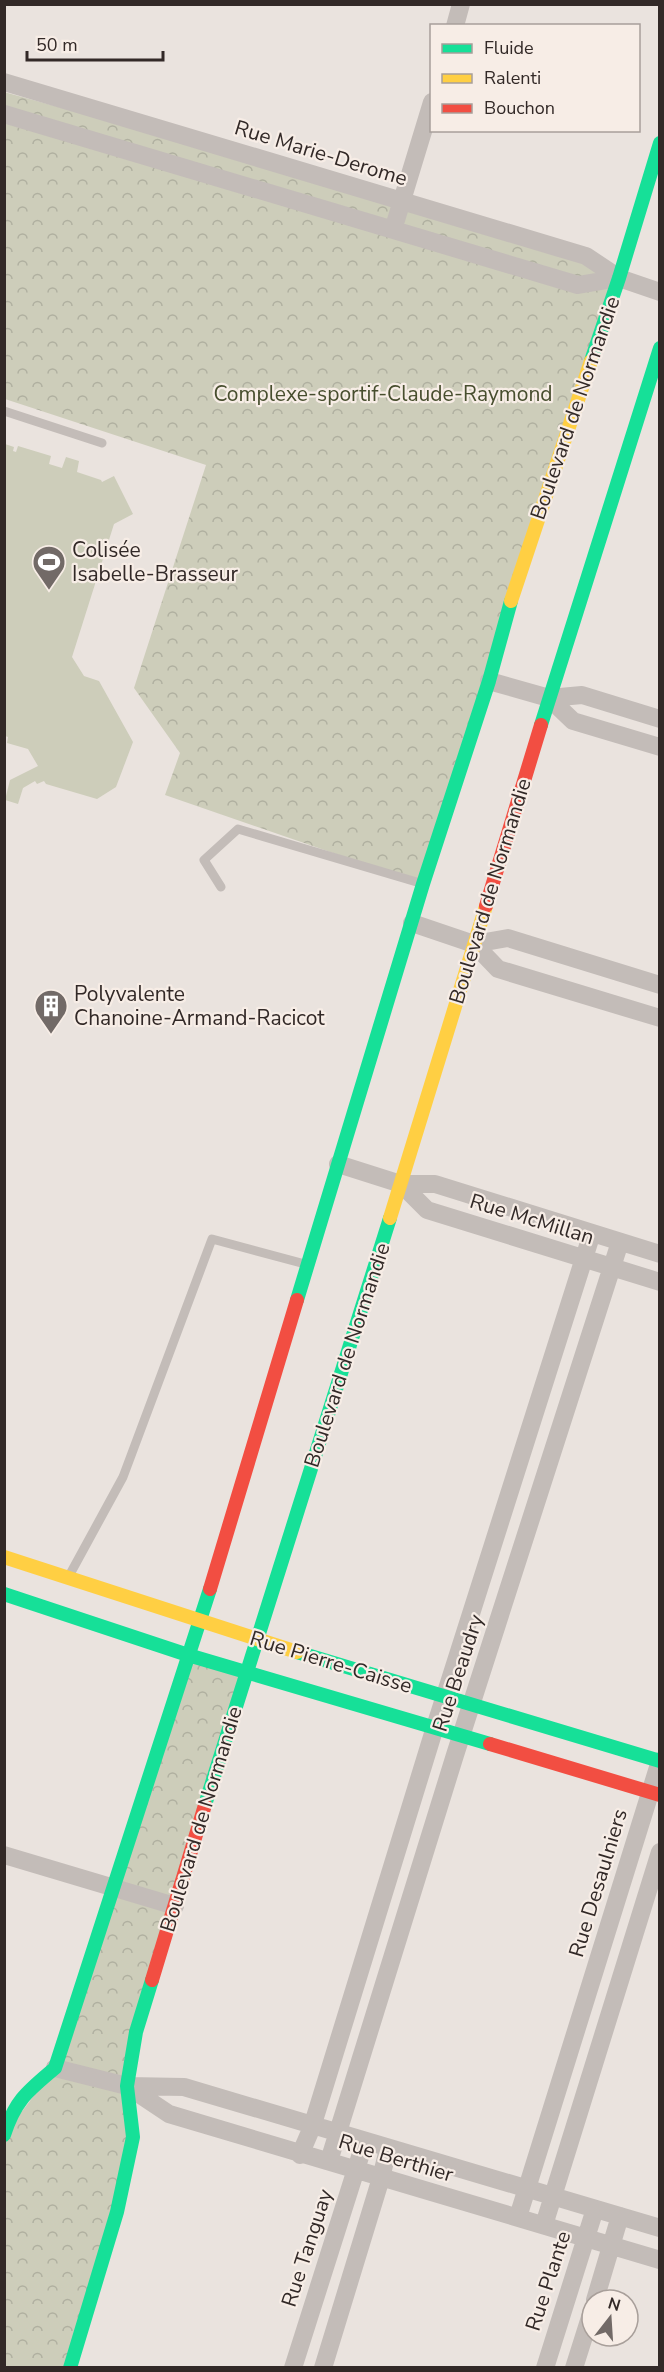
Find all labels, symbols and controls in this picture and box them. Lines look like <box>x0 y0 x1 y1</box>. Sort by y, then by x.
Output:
scale bar <box>27 24 164 62</box>
legend <box>430 24 640 132</box>
text: 50 m <box>36 33 78 57</box>
text: Fluide <box>484 36 534 60</box>
text: Ralenti <box>484 66 541 90</box>
text: Bouchon <box>484 96 555 120</box>
street label: Rue Marie-Derome <box>231 113 411 193</box>
street label: Boulevard de Normandie <box>524 293 626 523</box>
park label: Complexe-sportif-Claude-Raymond <box>213 380 553 408</box>
place label: Colisée Isabelle-Brasseur <box>72 536 239 588</box>
sports icon: Colisée Isabelle-Brasseur <box>31 544 67 591</box>
street label: Boulevard de Normandie <box>442 775 538 1007</box>
place label: Polyvalente Chanoine-Armand-Racicot <box>74 980 325 1032</box>
building icon: Polyvalente Chanoine-Armand-Racicot <box>33 988 69 1035</box>
street label: Rue McMillan <box>467 1187 597 1251</box>
street label: Boulevard de Normandie <box>297 1239 397 1471</box>
street label: Rue Beaudry <box>426 1611 490 1735</box>
street label: Rue Pierre-Caisse <box>247 1624 415 1700</box>
street label: Boulevard de Normandie <box>153 1703 249 1935</box>
street label: Rue Desaulniers <box>562 1805 634 1961</box>
street label: Rue Berthier <box>335 2127 457 2189</box>
street label: Rue Tanguay <box>275 2185 339 2311</box>
street label: Rue Plante <box>519 2228 577 2334</box>
north arrow <box>580 2288 640 2348</box>
text: N <box>605 2292 623 2317</box>

